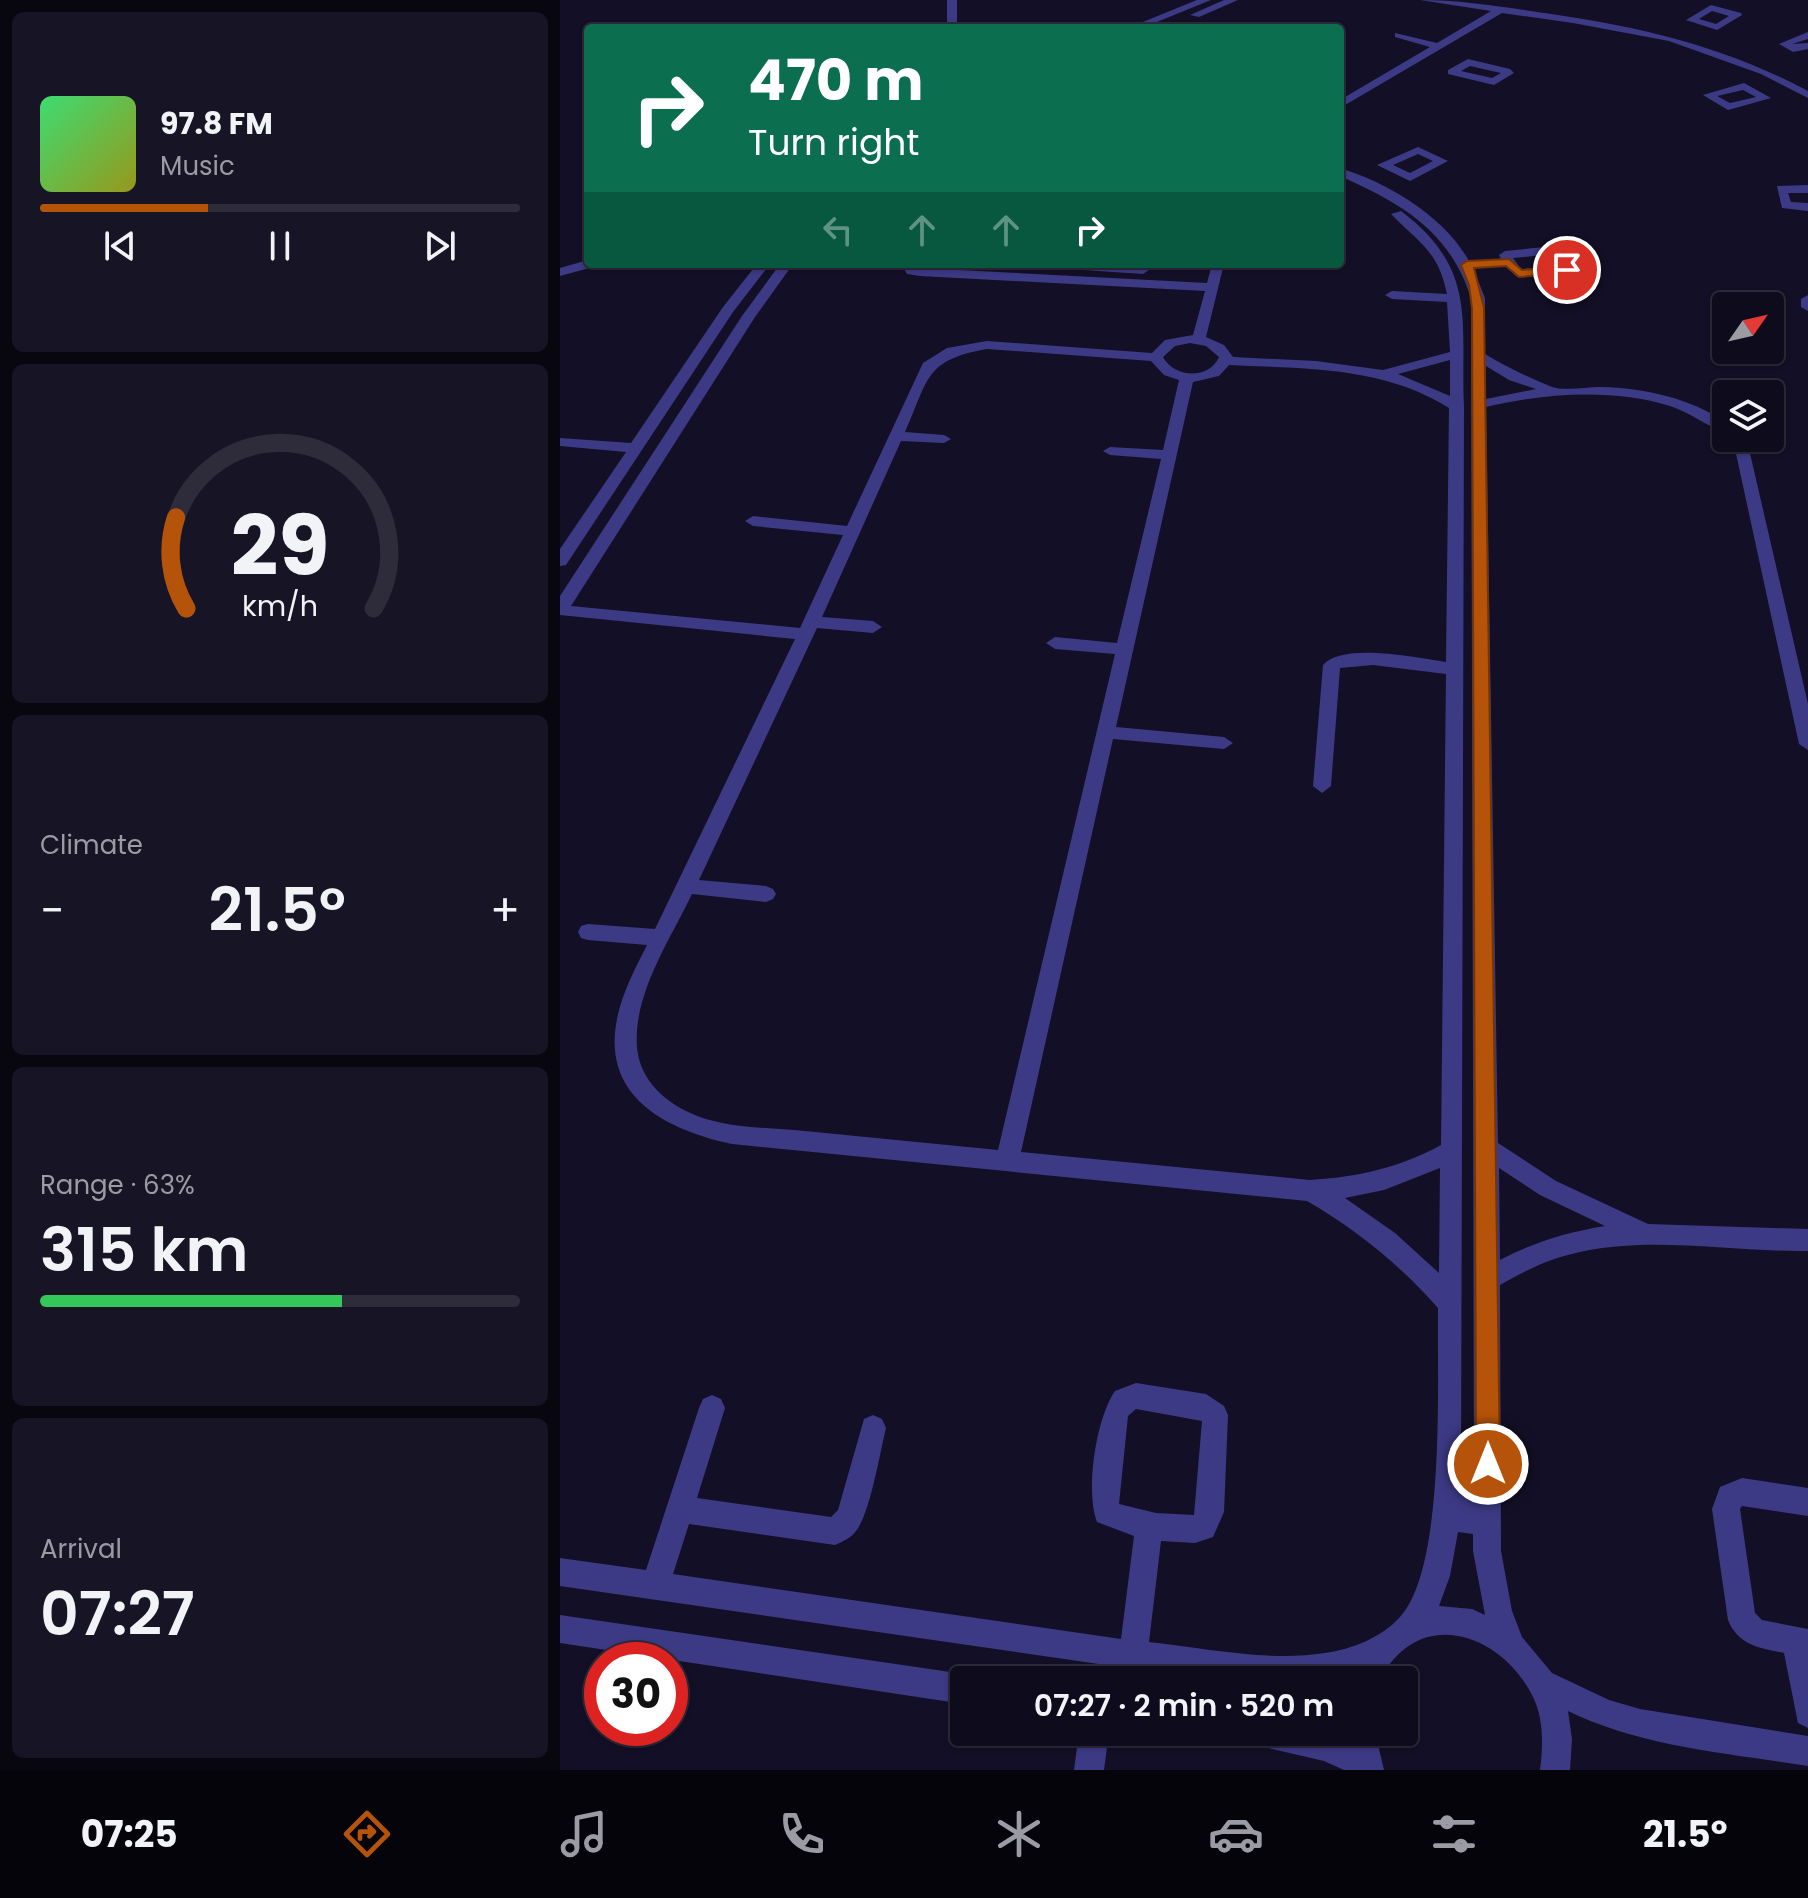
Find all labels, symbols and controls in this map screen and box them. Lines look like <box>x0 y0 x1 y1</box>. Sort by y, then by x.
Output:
text: 470 m <box>748 41 924 120</box>
icon: right <box>616 56 720 160</box>
text: 97.8 FM <box>160 102 273 145</box>
text: Turn right <box>748 117 919 168</box>
text: Music <box>160 148 235 184</box>
icon: left <box>816 208 860 252</box>
icon: ahead <box>900 208 944 252</box>
icon: ahead <box>984 208 1028 252</box>
icon: right <box>1068 208 1112 252</box>
icon: previous <box>98 224 142 268</box>
icon: pause <box>258 224 302 268</box>
icon: next <box>418 224 462 268</box>
pin <box>1533 236 1601 304</box>
icon: arrive <box>1545 248 1589 292</box>
north arrow <box>1712 292 1784 364</box>
map controls <box>1712 292 1784 452</box>
button: layers <box>1712 380 1784 452</box>
text: 29 <box>231 488 329 604</box>
text: km/h <box>242 587 318 627</box>
text: Climate <box>40 827 143 863</box>
text: 21.5° <box>209 868 346 952</box>
text: − <box>40 880 64 941</box>
text: + <box>490 880 520 941</box>
text: Range · 63% <box>40 1167 195 1203</box>
text: 315 km <box>40 1208 249 1292</box>
position arrow <box>1446 1422 1530 1506</box>
text: Arrival <box>40 1531 122 1567</box>
text: 07:27 <box>40 1572 195 1656</box>
speed limit sign: 30 <box>584 1642 688 1746</box>
text: 07:27 · 2 min · 520 m <box>1034 1684 1334 1727</box>
icon: directions <box>339 1806 395 1862</box>
icon: music <box>556 1806 612 1862</box>
icon: phone <box>774 1806 830 1862</box>
icon: climate <box>991 1806 1047 1862</box>
icon: car <box>1208 1806 1264 1862</box>
icon: filters <box>1426 1806 1482 1862</box>
text: 07:25 <box>81 1809 178 1860</box>
text: 21.5° <box>1643 1809 1727 1860</box>

